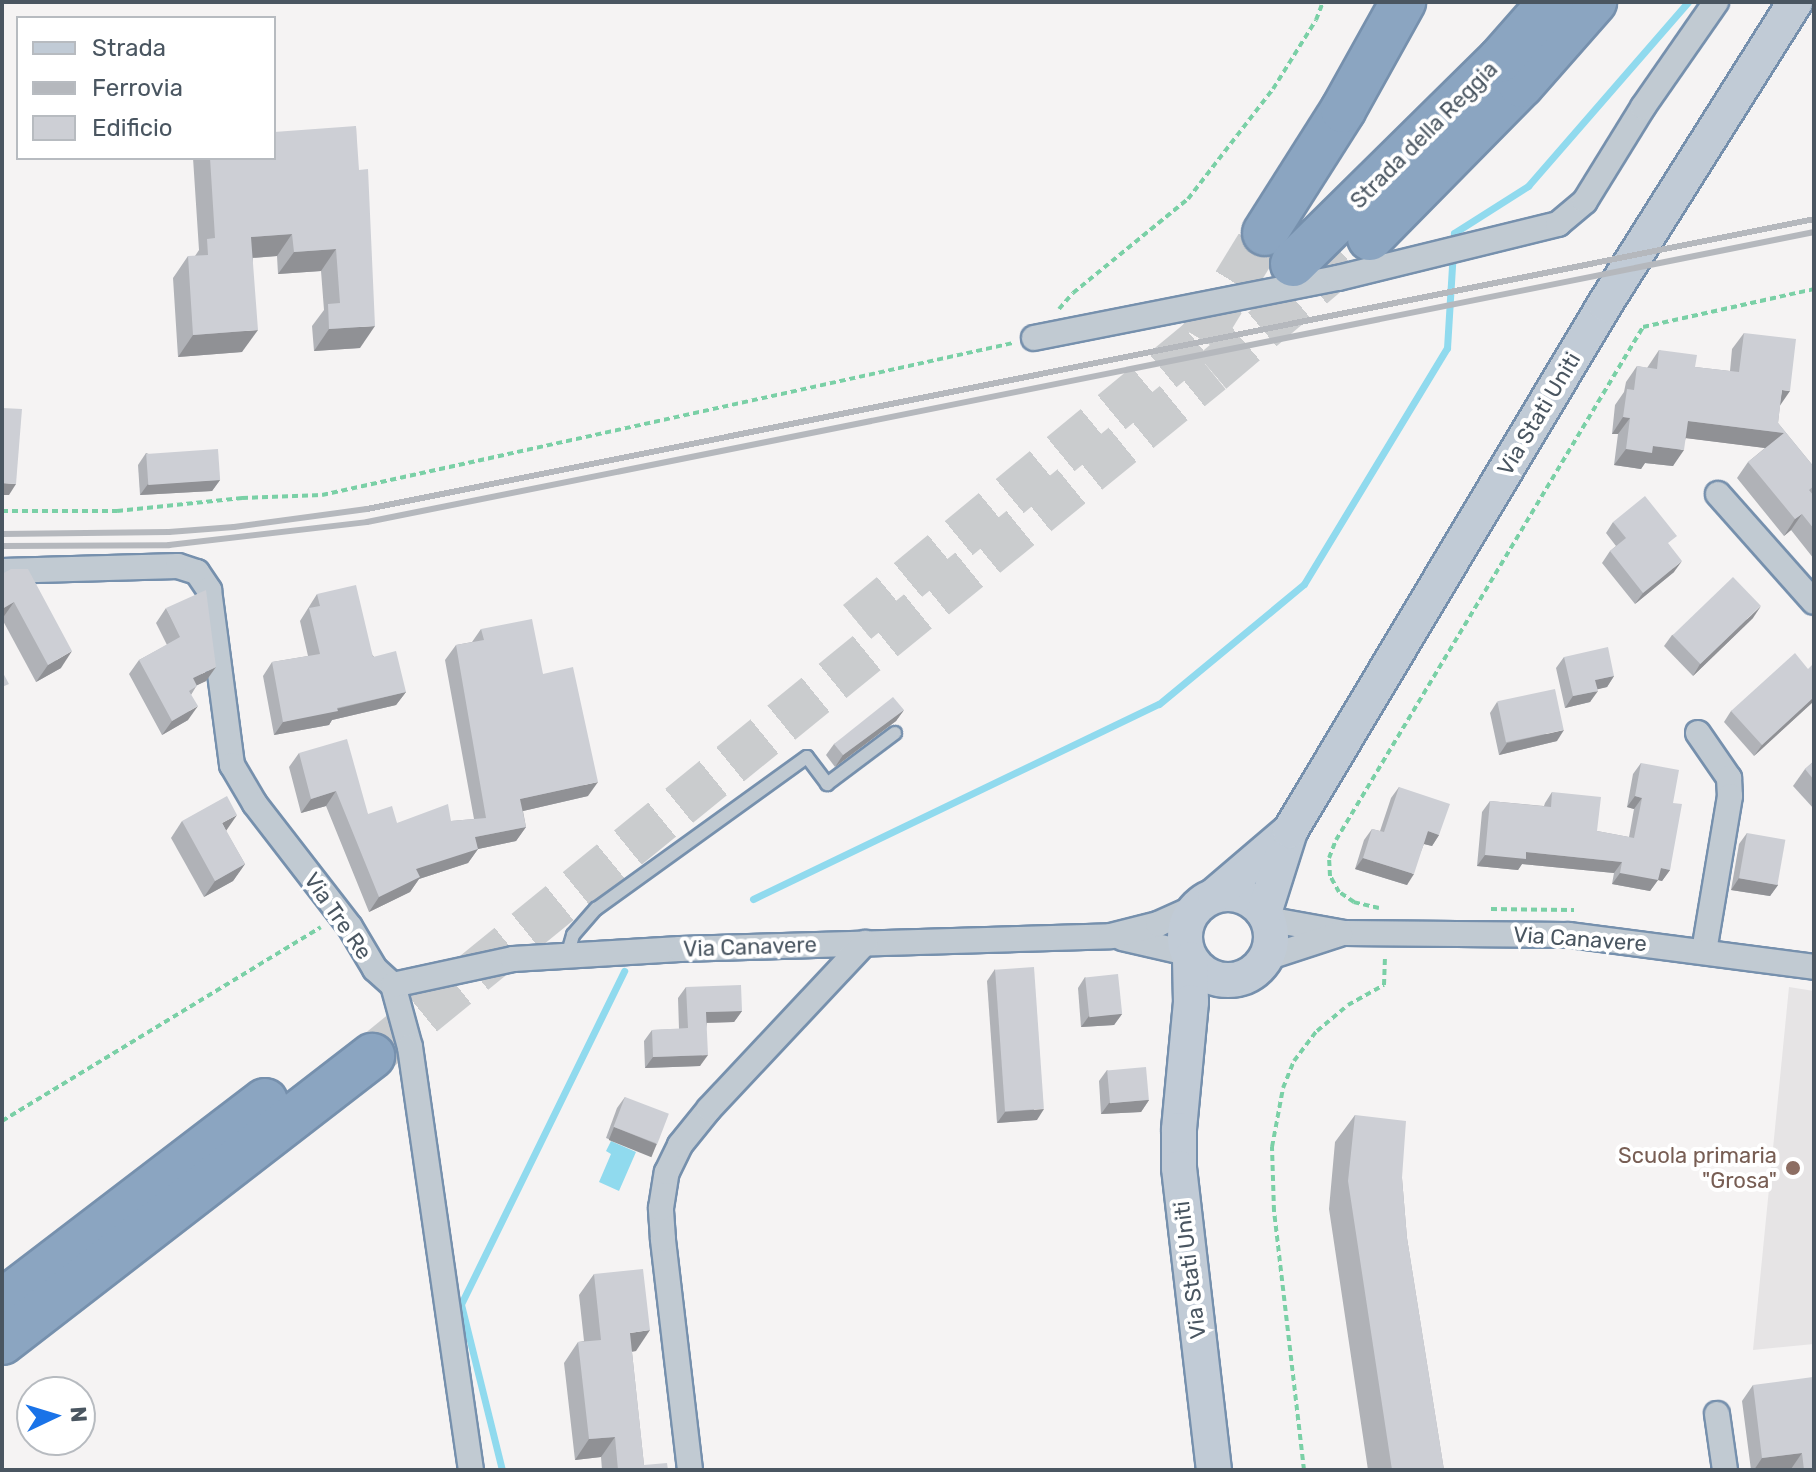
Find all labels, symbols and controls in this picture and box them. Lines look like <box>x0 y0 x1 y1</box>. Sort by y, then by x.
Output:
legend <box>16 16 276 160</box>
text: Strada <box>92 34 166 62</box>
street label: Strada della Reggia <box>1345 56 1503 214</box>
text: Ferrovia <box>92 74 183 102</box>
text: Edificio <box>92 114 173 142</box>
street label: Via Stati Uniti <box>1492 348 1586 480</box>
street label: Via Tre Re <box>298 867 378 965</box>
street label: Via Canavere <box>1512 921 1648 957</box>
street label: Via Canavere <box>683 931 817 963</box>
place label: Scuola primaria "Grosa" <box>1618 1142 1777 1194</box>
marker: Scuola primaria "Grosa" <box>1784 1159 1802 1177</box>
street label: Via Stati Uniti <box>1168 1199 1212 1341</box>
north arrow <box>16 1376 96 1456</box>
text: N <box>64 1406 92 1423</box>

